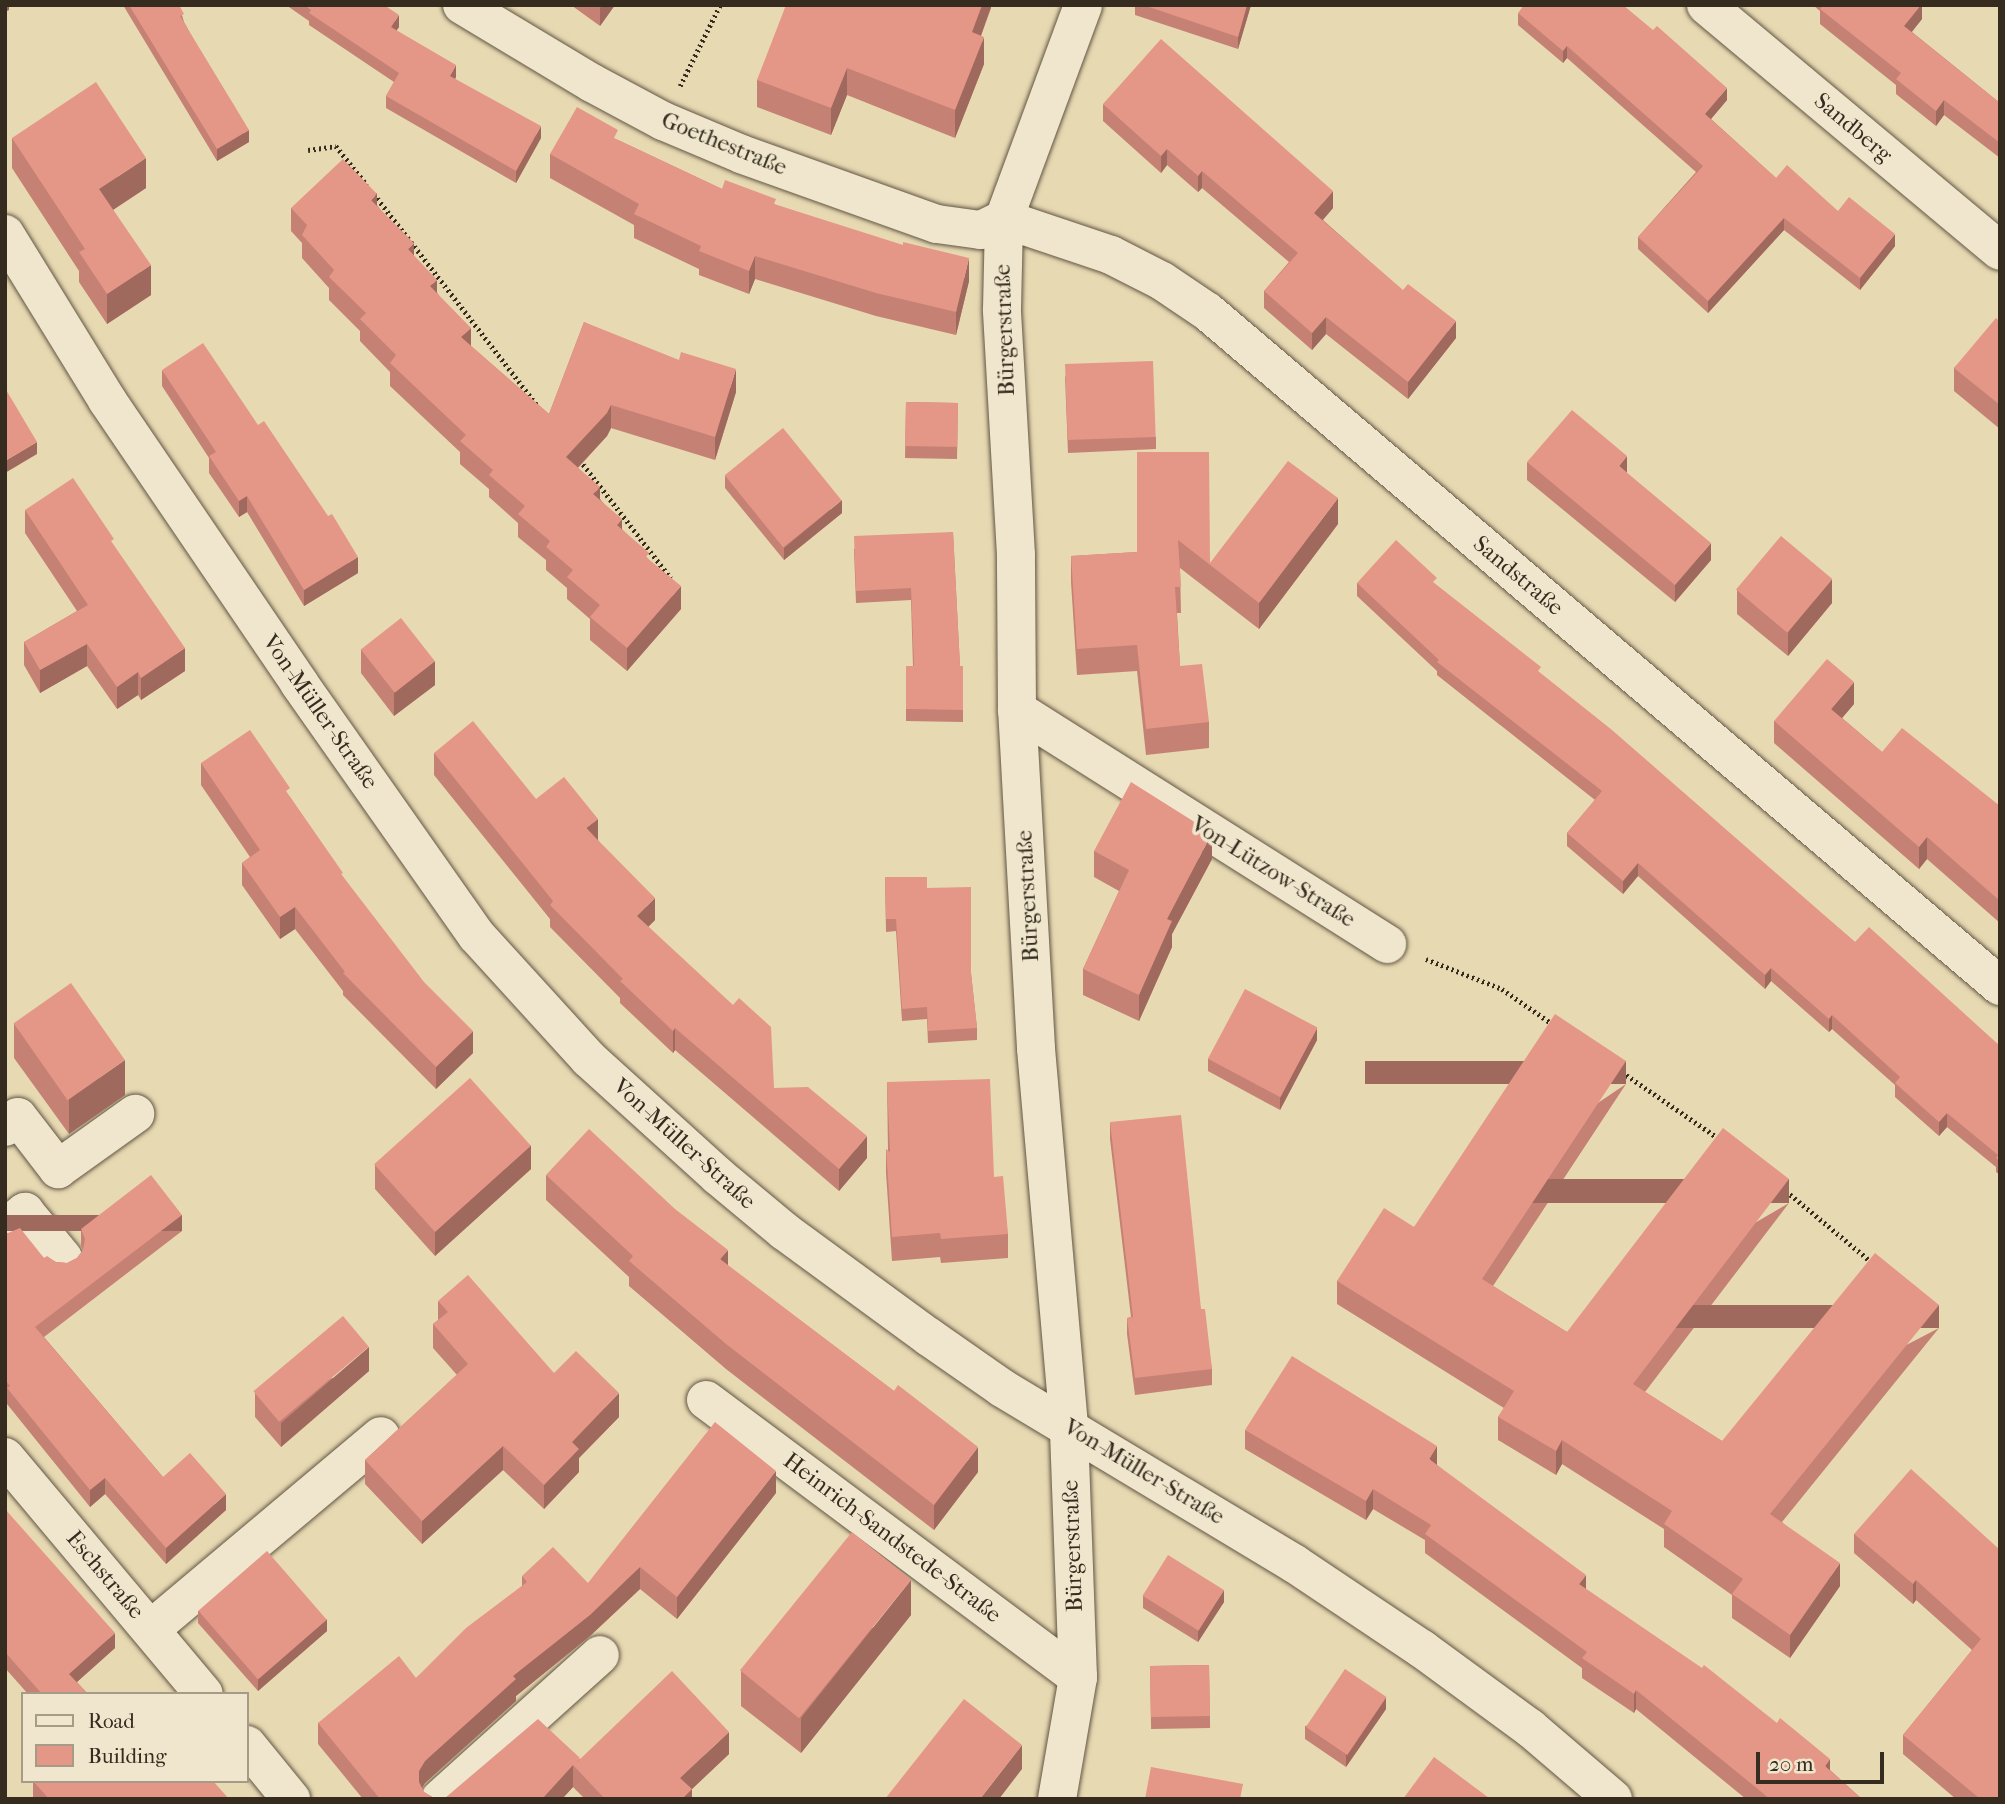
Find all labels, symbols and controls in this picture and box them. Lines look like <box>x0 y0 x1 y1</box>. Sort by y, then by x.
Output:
street label: Sandberg <box>1808 87 1898 169</box>
street label: Goethestraße <box>657 106 791 182</box>
street label: Bürgerstraße <box>989 263 1021 397</box>
street label: Sandstraße <box>1467 530 1569 622</box>
street label: Von-Müller-Straße <box>256 629 384 795</box>
street label: Von-Lützow-Straße <box>1186 810 1360 934</box>
street label: Bürgerstraße <box>1011 829 1045 963</box>
street label: Von-Müller-Straße <box>607 1073 761 1215</box>
street label: Von-Müller-Straße <box>1059 1413 1229 1531</box>
street label: Heinrich-Sandstede-Straße <box>778 1447 1006 1629</box>
street label: Bürgerstraße <box>1057 1479 1089 1613</box>
street label: Eschstraße <box>60 1525 150 1625</box>
legend <box>21 1692 248 1783</box>
text: Road <box>88 1709 135 1733</box>
scale bar <box>1760 1738 1888 1782</box>
text: Building <box>88 1744 166 1768</box>
text: 20 m <box>1769 1752 1813 1776</box>

